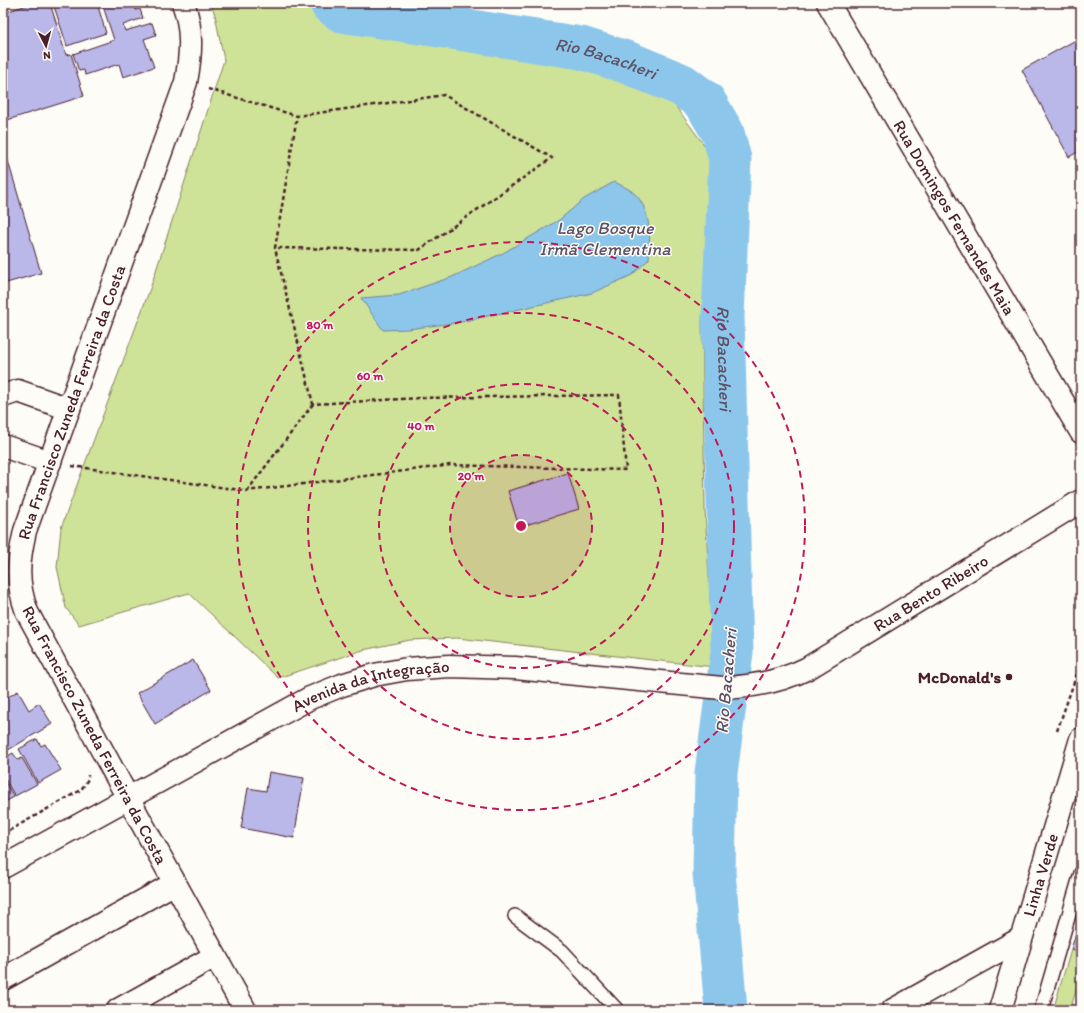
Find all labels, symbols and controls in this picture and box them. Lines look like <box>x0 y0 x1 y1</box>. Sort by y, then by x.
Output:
north arrow <box>26 26 66 66</box>
water label: Rio Bacacheri <box>553 33 662 85</box>
text: N <box>43 49 51 62</box>
street label: Rua Domingos Fernandes Maia <box>889 116 1020 319</box>
water label: Lago Bosque Irmã Clementina <box>539 217 671 260</box>
street label: Rua Francisco Zuneda Ferreira da Costa <box>13 262 130 541</box>
water label: Rio Bacacheri <box>712 305 737 414</box>
text: 80 m <box>307 318 334 332</box>
text: 60 m <box>357 369 384 383</box>
text: 40 m <box>407 419 436 433</box>
text: 20 m <box>458 469 485 483</box>
centre of rings <box>514 519 528 533</box>
street label: Rua Bento Ribeiro <box>870 550 992 636</box>
street label: Rua Francisco Zuneda Ferreira da Costa <box>18 602 172 868</box>
water label: Rio Bacacheri <box>710 625 742 734</box>
street label: Avenida da Integração <box>288 656 450 716</box>
place label: McDonald's <box>918 667 1001 687</box>
marker: McDonald's <box>1004 672 1014 682</box>
street label: Linha Verde <box>1019 831 1062 919</box>

